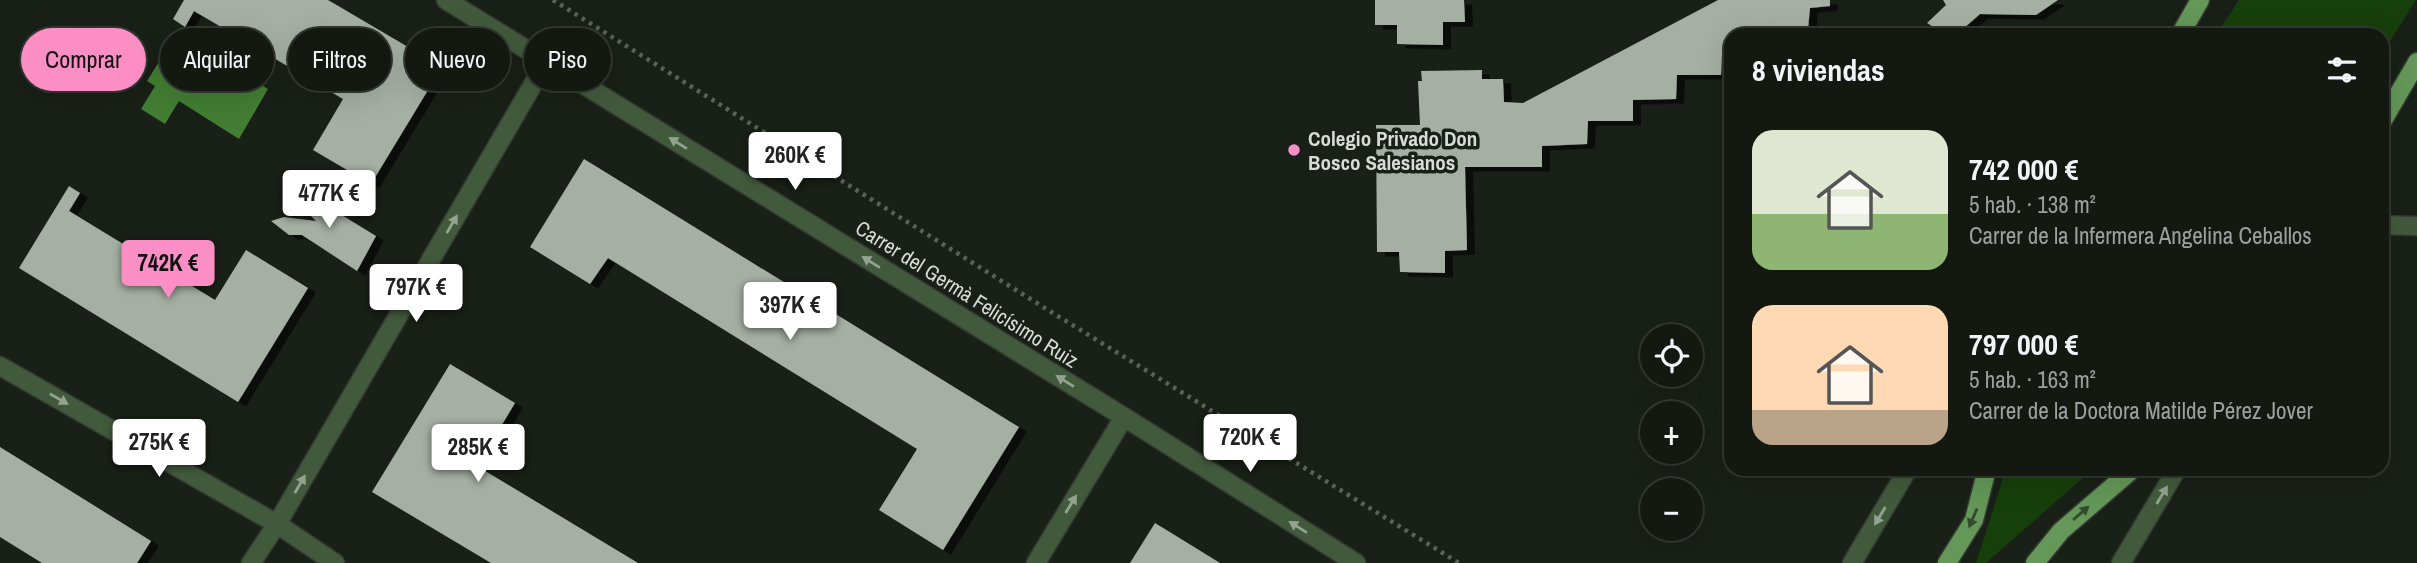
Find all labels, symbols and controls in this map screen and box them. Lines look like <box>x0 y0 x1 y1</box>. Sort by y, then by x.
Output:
chip: Comprar <box>21 28 146 91</box>
chip: Alquilar <box>160 28 274 91</box>
chip: Filtros <box>288 28 391 91</box>
chip: Nuevo <box>405 28 510 91</box>
chip: Piso <box>524 28 611 91</box>
text: 8 viviendas <box>1752 50 1885 90</box>
icon: filters <box>2323 51 2361 89</box>
place label: Colegio Privado Don Bosco Salesianos <box>1308 124 1477 177</box>
pin: 260K € <box>738 132 852 192</box>
one-way arrow <box>668 137 687 149</box>
text: 260K € <box>765 139 825 170</box>
marker: Colegio Privado Don Bosco Salesianos <box>1286 142 1302 158</box>
text: 742 000 € <box>1969 149 2078 189</box>
icon: home <box>1808 158 1892 242</box>
pin: 477K € <box>272 170 386 230</box>
text: 477K € <box>299 177 359 208</box>
text: 5 hab. · 138 m² <box>1969 189 2096 220</box>
street label: Carrer del Germà Felicísimo Ruiz <box>850 213 1084 375</box>
one-way arrow <box>445 215 458 234</box>
text: Carrer de la Infermera Angelina Ceballos <box>1969 220 2312 251</box>
pin: 742K € <box>111 240 225 300</box>
text: 742K € <box>138 247 198 278</box>
one-way arrow <box>862 256 881 268</box>
pin: 797K € <box>359 264 473 324</box>
text: 797K € <box>386 271 446 302</box>
pin: 397K € <box>733 282 847 342</box>
text: 397K € <box>760 289 820 320</box>
map controls <box>1640 324 1703 541</box>
button: locate <box>1640 324 1703 387</box>
text: 797 000 € <box>1969 324 2078 364</box>
icon: home <box>1808 333 1892 417</box>
text: 5 hab. · 163 m² <box>1969 364 2096 395</box>
one-way arrow <box>1056 375 1075 387</box>
one-way arrow <box>50 393 69 406</box>
text: Carrer de la Doctora Matilde Pérez Jover <box>1969 395 2313 426</box>
button: + <box>1640 401 1703 464</box>
pin: 720K € <box>1193 414 1307 474</box>
pin: 275K € <box>102 420 216 479</box>
text: 720K € <box>1220 421 1280 452</box>
pin: 285K € <box>421 424 535 484</box>
text: 275K € <box>129 426 189 457</box>
text: 285K € <box>448 431 508 462</box>
one-way arrow <box>294 475 306 494</box>
button: − <box>1640 478 1703 541</box>
one-way arrow <box>2155 485 2168 504</box>
one-way arrow <box>1065 495 1078 514</box>
one-way arrow <box>2072 505 2090 521</box>
one-way arrow <box>1875 506 1887 526</box>
one-way arrow <box>1967 508 1978 529</box>
one-way arrow <box>1288 520 1308 533</box>

